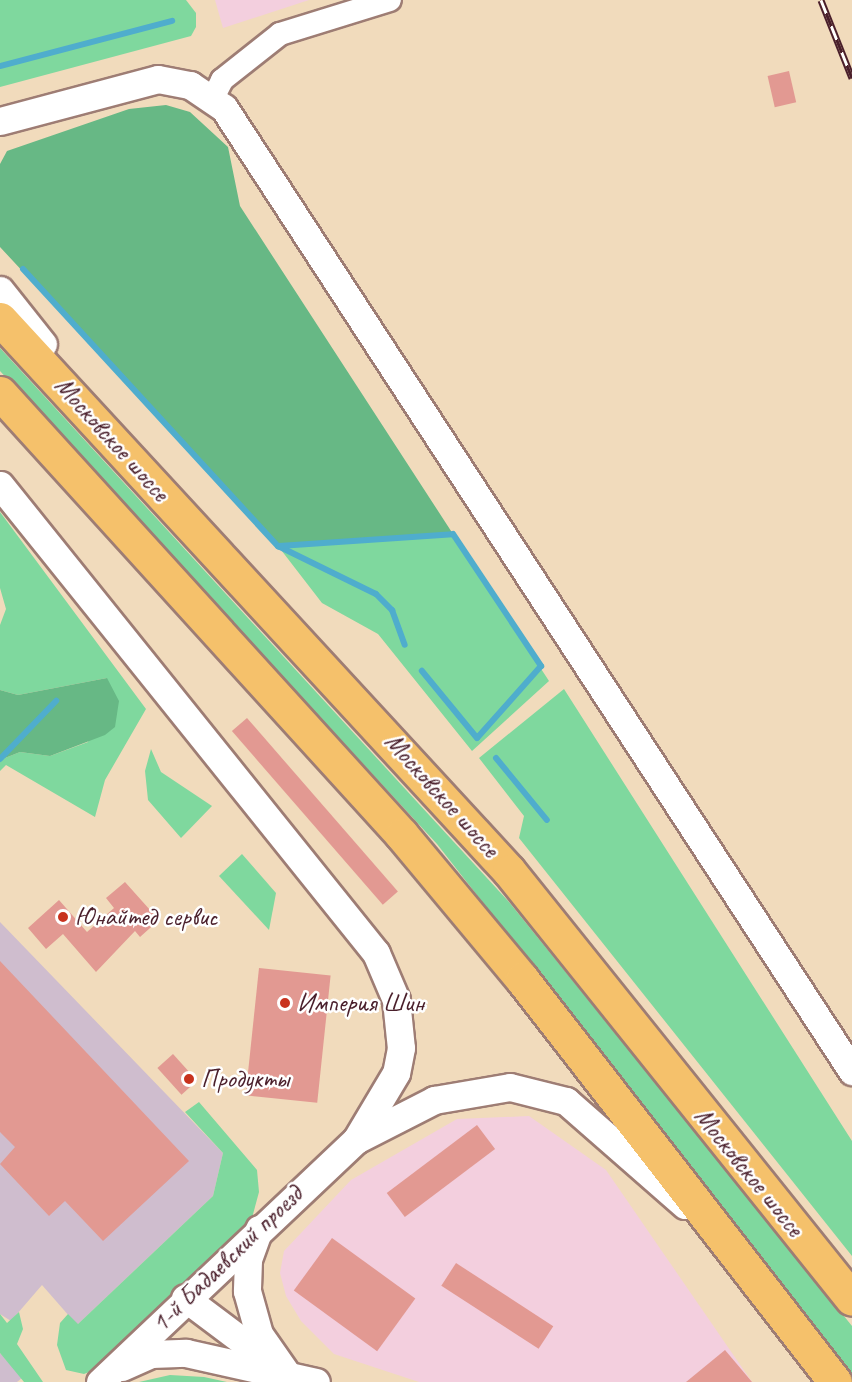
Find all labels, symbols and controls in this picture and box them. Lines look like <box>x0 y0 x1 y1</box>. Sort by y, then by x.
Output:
street label: Московское шоссе <box>48 370 176 508</box>
street label: Московское шоссе <box>378 726 506 864</box>
place label: Юнайтед сервис <box>75 901 219 933</box>
marker: Юнайтед сервис <box>56 910 70 924</box>
place label: Империя Шин <box>297 987 424 1019</box>
marker: Империя Шин <box>278 996 292 1010</box>
place label: Продукты <box>201 1063 289 1095</box>
marker: Продукты <box>182 1072 196 1086</box>
street label: Московское шоссе <box>687 1101 811 1243</box>
street label: 1-й Бадаевский проезд <box>145 1179 309 1339</box>

